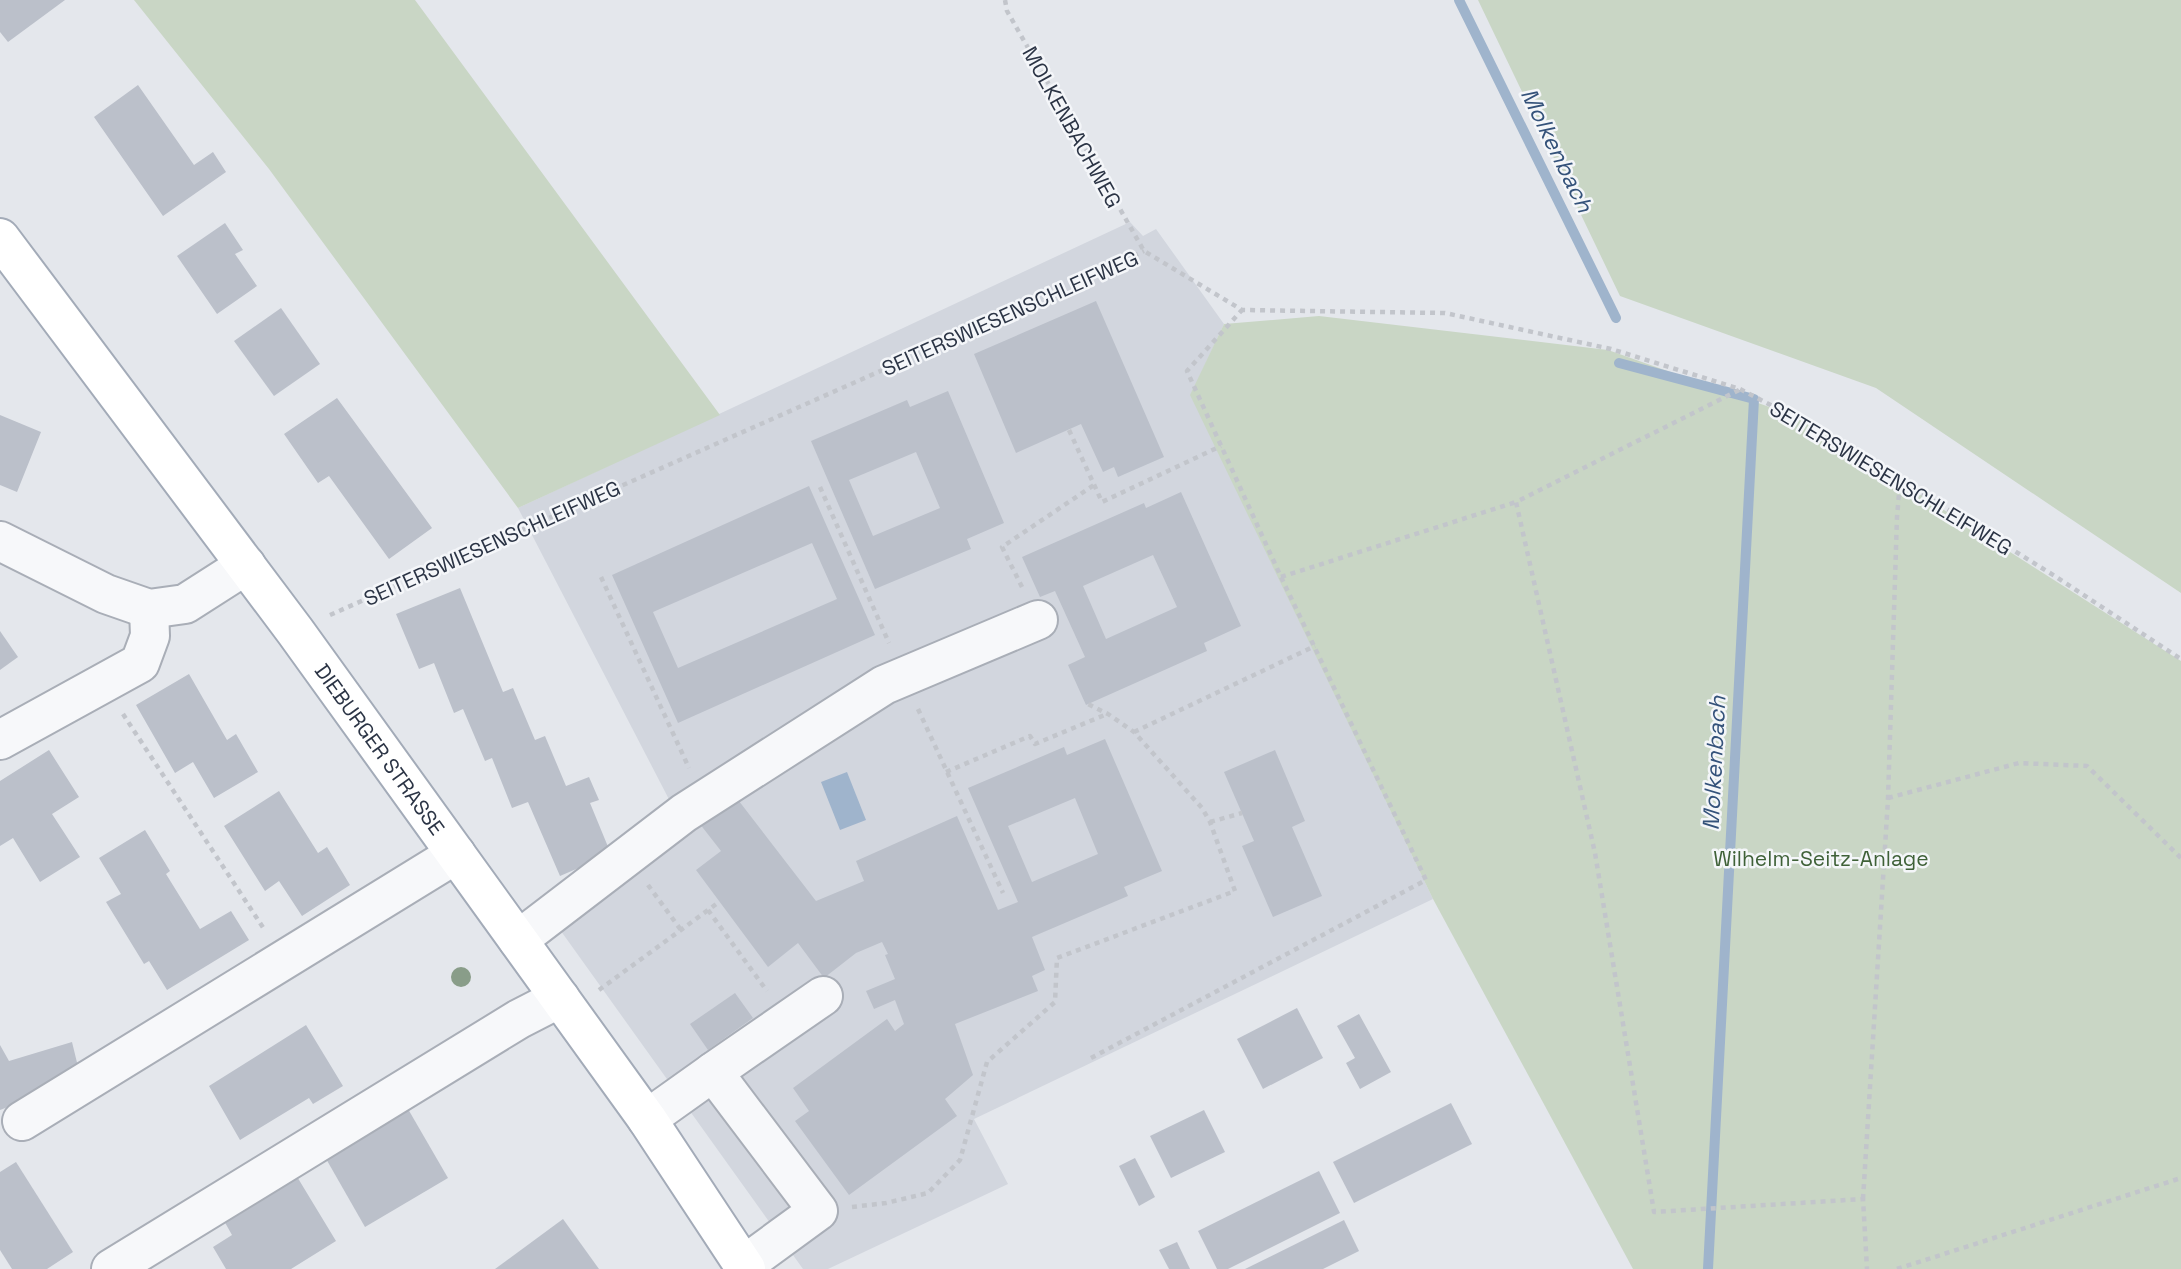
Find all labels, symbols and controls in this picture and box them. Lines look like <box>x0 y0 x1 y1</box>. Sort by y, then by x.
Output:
street label: MOLKENBACHWEG <box>1016 42 1128 212</box>
water label: Molkenbach <box>1514 83 1600 218</box>
street label: SEITERSWIESENSCHLEIFWEG <box>878 244 1142 382</box>
street label: SEITERSWIESENSCHLEIFWEG <box>1765 395 2017 561</box>
street label: SEITERSWIESENSCHLEIFWEG <box>360 474 624 612</box>
street label: DIEBURGER STRASSE <box>309 658 451 840</box>
water label: Molkenbach <box>1695 694 1733 831</box>
park label: Wilhelm-Seitz-Anlage <box>1713 845 1929 872</box>

